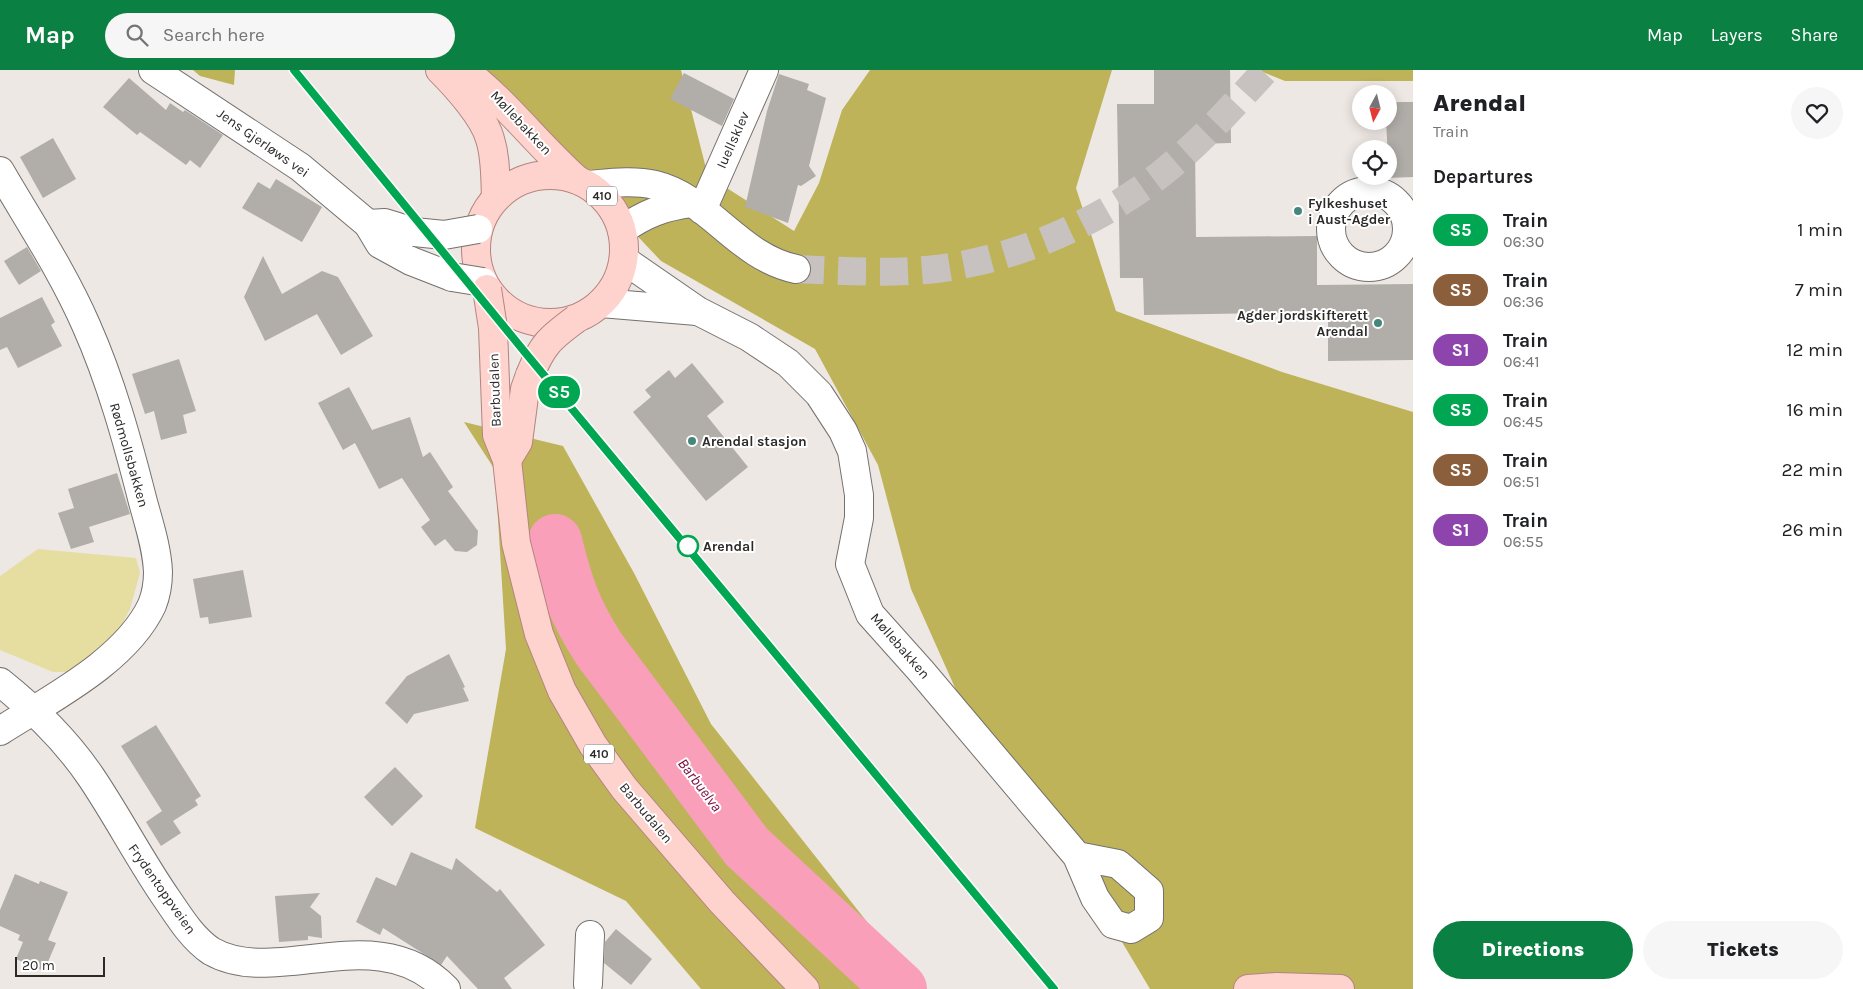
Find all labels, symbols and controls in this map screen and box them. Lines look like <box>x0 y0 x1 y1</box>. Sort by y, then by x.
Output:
search box <box>105 13 455 58</box>
text: Map <box>25 21 75 49</box>
icon: search <box>123 21 151 49</box>
text: Search here <box>163 24 265 46</box>
text: Map <box>1647 24 1683 46</box>
text: Layers <box>1711 24 1763 46</box>
text: Share <box>1791 24 1838 46</box>
north arrow <box>1352 85 1398 130</box>
map controls <box>1352 85 1397 185</box>
street label: Møllebakken <box>487 87 555 159</box>
button: heart <box>1791 87 1843 139</box>
text: Arendal <box>1433 89 1526 117</box>
street label: Jens Gjerløws vei <box>214 105 312 181</box>
street label: Iuellsklev <box>713 109 753 171</box>
text: Train <box>1433 122 1469 141</box>
button: locate <box>1352 140 1397 185</box>
text: Departures <box>1433 166 1533 188</box>
road number: 410 <box>587 186 617 206</box>
place label: Fylkeshuset i Aust-Agder <box>1308 195 1391 228</box>
marker: Fylkeshuset i Aust-Agder <box>1292 205 1304 217</box>
text: Train <box>1503 210 1548 232</box>
text: S5 <box>1450 219 1471 241</box>
text: 1 min <box>1797 219 1843 241</box>
text: 06:30 <box>1503 232 1544 251</box>
text: Train <box>1503 270 1548 292</box>
text: S5 <box>1450 279 1471 301</box>
text: 7 min <box>1795 279 1843 301</box>
text: 06:36 <box>1503 292 1544 311</box>
place label: Agder jordskifterett Arendal <box>1237 307 1368 340</box>
marker: Agder jordskifterett Arendal <box>1372 317 1384 329</box>
text: Train <box>1503 330 1548 352</box>
text: S1 <box>1452 339 1469 361</box>
text: 12 min <box>1786 339 1843 361</box>
text: 06:41 <box>1503 352 1540 371</box>
street label: Barbudalen <box>485 353 505 427</box>
line badge: S5 <box>536 376 582 408</box>
text: S5 <box>548 381 570 403</box>
text: Train <box>1503 390 1548 412</box>
text: S5 <box>1450 399 1471 421</box>
text: 16 min <box>1786 399 1843 421</box>
street label: Rødmollsbakken <box>106 401 152 509</box>
text: 06:45 <box>1503 412 1543 431</box>
place label: Arendal stasjon <box>702 433 807 450</box>
marker: Arendal stasjon <box>686 435 698 447</box>
text: Train <box>1503 450 1548 472</box>
text: S5 <box>1450 459 1471 481</box>
text: 22 min <box>1782 459 1843 481</box>
text: 06:51 <box>1503 472 1540 491</box>
text: Train <box>1503 510 1548 532</box>
text: S1 <box>1452 519 1469 541</box>
text: 26 min <box>1782 519 1843 541</box>
text: 06:55 <box>1503 532 1543 551</box>
marker: Arendal <box>677 535 699 557</box>
place label: Arendal <box>703 538 754 555</box>
street label: Møllebakken <box>867 609 933 683</box>
road number: 410 <box>584 744 614 764</box>
water label: Barbuelva <box>674 755 726 815</box>
street label: Barbudalen <box>616 779 676 847</box>
street label: Frydentoppveien <box>125 841 199 937</box>
button: Directions <box>1433 921 1633 979</box>
button: Tickets <box>1643 921 1843 979</box>
scale bar <box>15 954 105 977</box>
text: 20 m <box>22 957 55 974</box>

